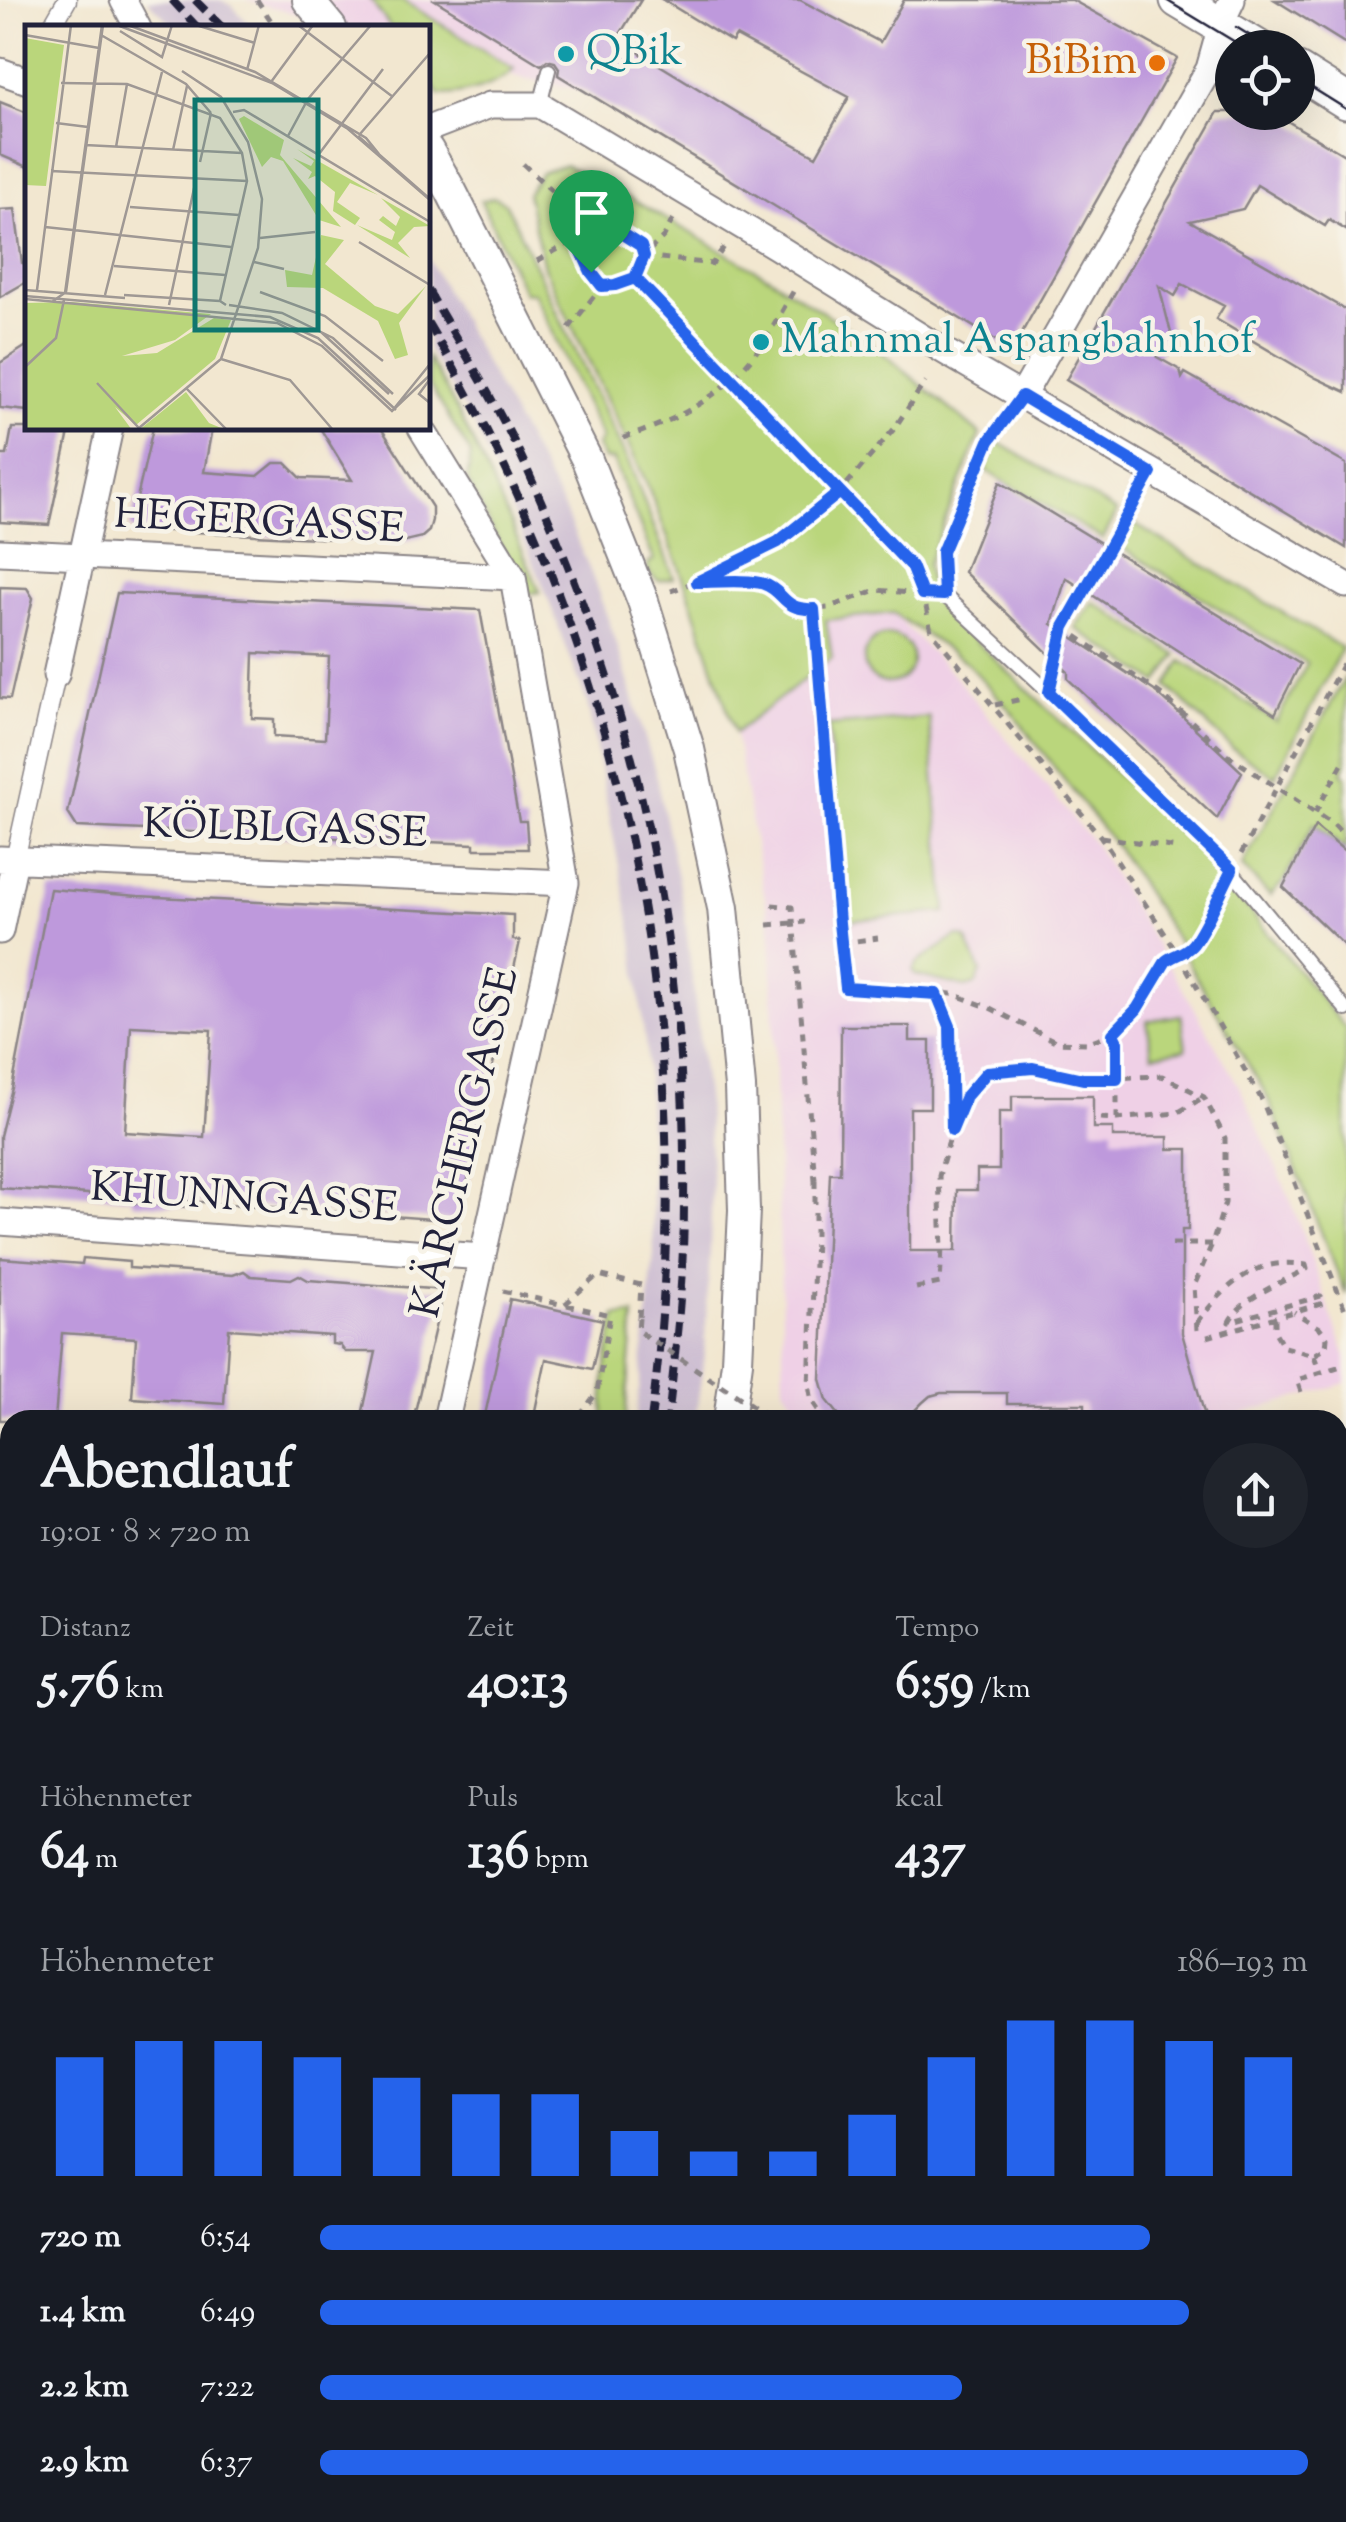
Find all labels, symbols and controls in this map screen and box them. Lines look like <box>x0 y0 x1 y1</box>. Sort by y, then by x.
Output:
place label: QBik <box>586 24 683 84</box>
inset map <box>25 25 430 430</box>
map controls <box>1215 30 1315 130</box>
button: locate <box>1215 30 1315 130</box>
place label: BiBim <box>1025 33 1137 93</box>
marker: QBik <box>555 43 577 65</box>
marker: BiBim <box>1146 52 1168 74</box>
pin <box>549 170 634 273</box>
icon: arrive <box>564 185 619 240</box>
place label: Mahnmal Aspangbahnhof <box>781 312 1257 372</box>
marker: Mahnmal Aspangbahnhof <box>750 331 772 353</box>
street label: HEGERGASSE <box>112 486 406 562</box>
street label: KÖLBLGASSE <box>142 796 428 866</box>
street label: KÄRCHERGASSE <box>397 962 537 1324</box>
street label: KHUNNGASSE <box>88 1159 400 1241</box>
text: Abendlauf <box>40 1433 293 1512</box>
button: share <box>1203 1443 1308 1548</box>
text: 19:01 · 8 × 720 m <box>40 1510 251 1556</box>
text: Distanz <box>40 1609 131 1649</box>
text: Zeit <box>468 1609 514 1649</box>
text: Tempo <box>895 1609 979 1649</box>
text: 5.76 <box>40 1649 120 1721</box>
text: 40:13 <box>468 1649 569 1721</box>
text: 6:59 <box>895 1649 974 1721</box>
text: km <box>120 1670 164 1710</box>
text: /km <box>974 1670 1031 1710</box>
text: Höhenmeter <box>40 1779 192 1819</box>
text: Puls <box>468 1779 518 1819</box>
text: kcal <box>895 1779 943 1819</box>
text: 64 <box>40 1819 89 1891</box>
text: 136 <box>468 1819 529 1891</box>
text: 437 <box>895 1819 966 1891</box>
text: m <box>89 1840 118 1880</box>
text: bpm <box>529 1840 589 1880</box>
text: Höhenmeter <box>40 1940 214 1986</box>
text: 186–193 m <box>1177 1940 1308 1986</box>
text: 720 m <box>40 2215 121 2261</box>
text: 6:54 <box>200 2215 251 2261</box>
text: 1.4 km <box>40 2290 126 2336</box>
text: 6:49 <box>200 2290 255 2336</box>
text: 2.2 km <box>40 2365 129 2411</box>
text: 7:22 <box>200 2365 254 2411</box>
text: 2.9 km <box>40 2440 129 2486</box>
text: 6:37 <box>200 2440 253 2486</box>

